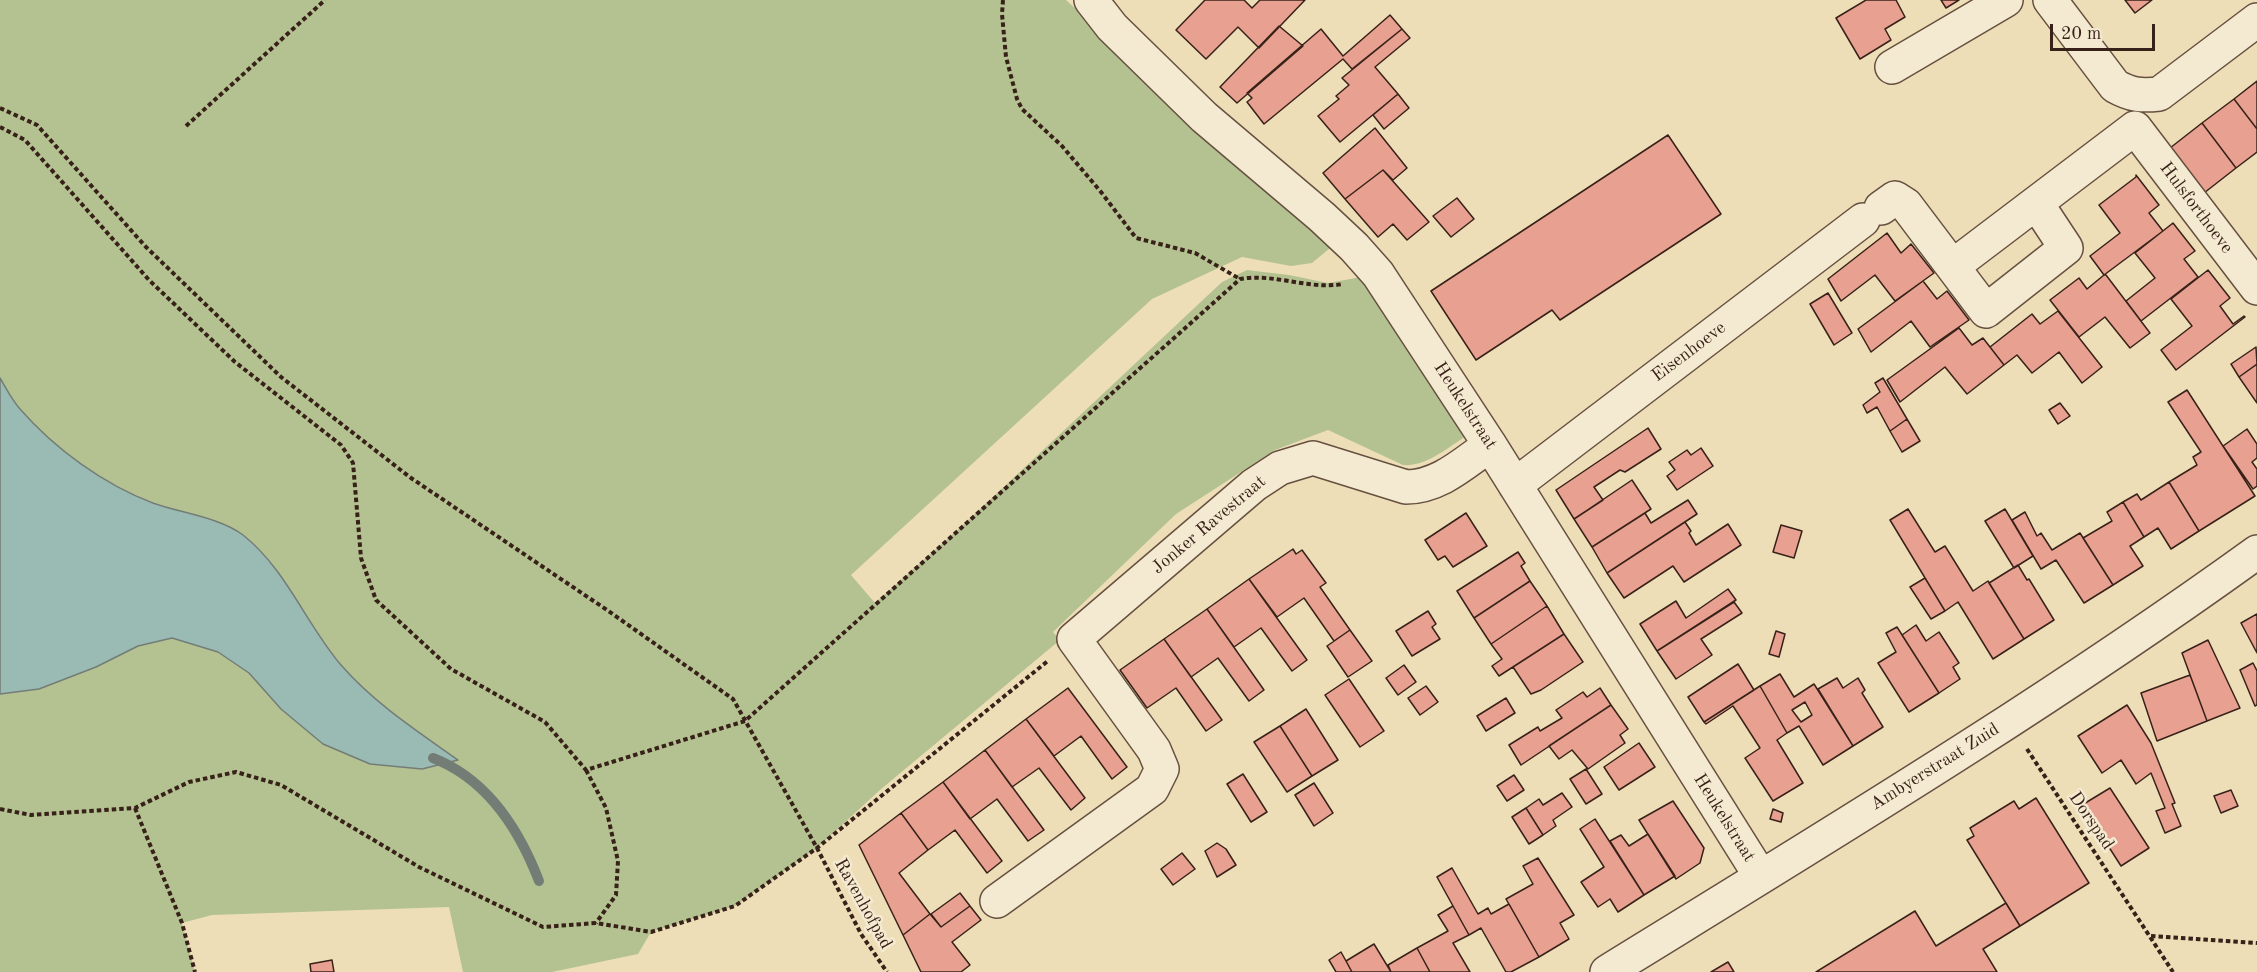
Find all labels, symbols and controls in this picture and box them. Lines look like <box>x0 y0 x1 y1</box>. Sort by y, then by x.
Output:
scale bar <box>2053 12 2158 50</box>
text: 20 m <box>2061 25 2101 43</box>
street label: Hulsforthoeve <box>2155 158 2237 258</box>
street label: Eisenhoeve <box>1648 317 1730 387</box>
street label: Heukelstraat <box>1429 358 1501 454</box>
street label: Jonker Ravestraat <box>1148 471 1270 579</box>
street label: Ambyerstraat Zuid <box>1867 719 2003 815</box>
street label: Heukelstraat <box>1688 770 1760 866</box>
street label: Dorspad <box>2064 788 2118 854</box>
street label: Ravenhofpad <box>829 855 897 953</box>

